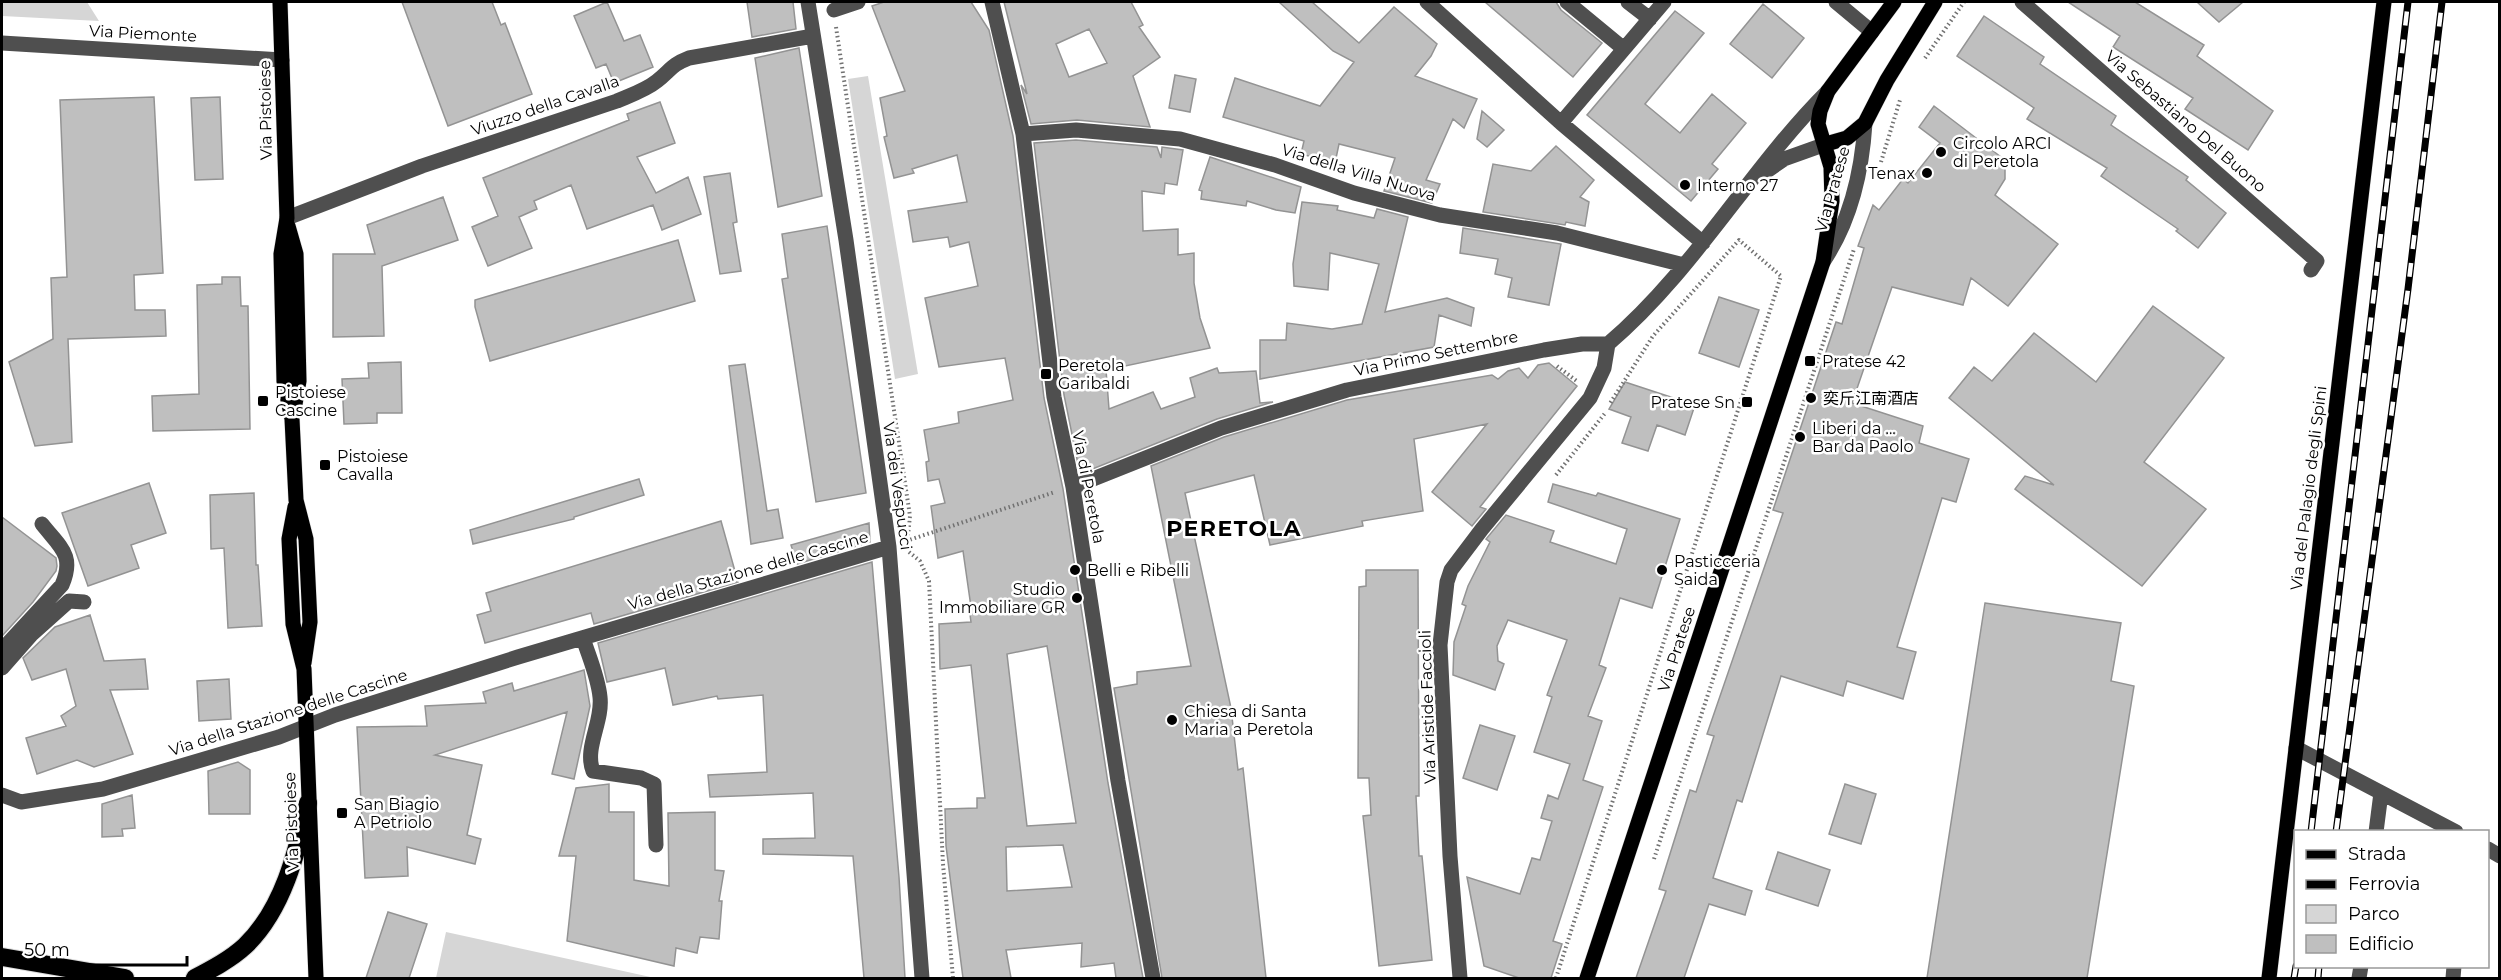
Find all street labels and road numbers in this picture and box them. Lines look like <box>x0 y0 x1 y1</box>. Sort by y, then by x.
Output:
street label: Via Piemonte <box>89 21 197 46</box>
street label: Via Sebastiano Del Buono <box>2101 46 2270 196</box>
street label: Via Pistoiese <box>255 60 276 160</box>
street label: Viuzzo della Cavalla <box>469 71 622 140</box>
street label: Via della Villa Nuova <box>1279 140 1438 205</box>
street label: Via Pratese <box>1811 144 1854 234</box>
street label: Via Primo Settembre <box>1352 327 1520 380</box>
street label: Via del Palagio degli Spini <box>2287 385 2330 592</box>
street label: Via dei Vespucci <box>879 421 916 551</box>
street label: Via di Peretola <box>1068 429 1109 545</box>
street label: Via della Stazione delle Cascine <box>626 527 871 614</box>
street label: Via Pratese <box>1654 604 1699 694</box>
street label: Via Aristide Faccioli <box>1415 630 1440 784</box>
street label: Via della Stazione delle Cascine <box>167 665 410 760</box>
street label: Via Pistoiese <box>280 772 303 872</box>

